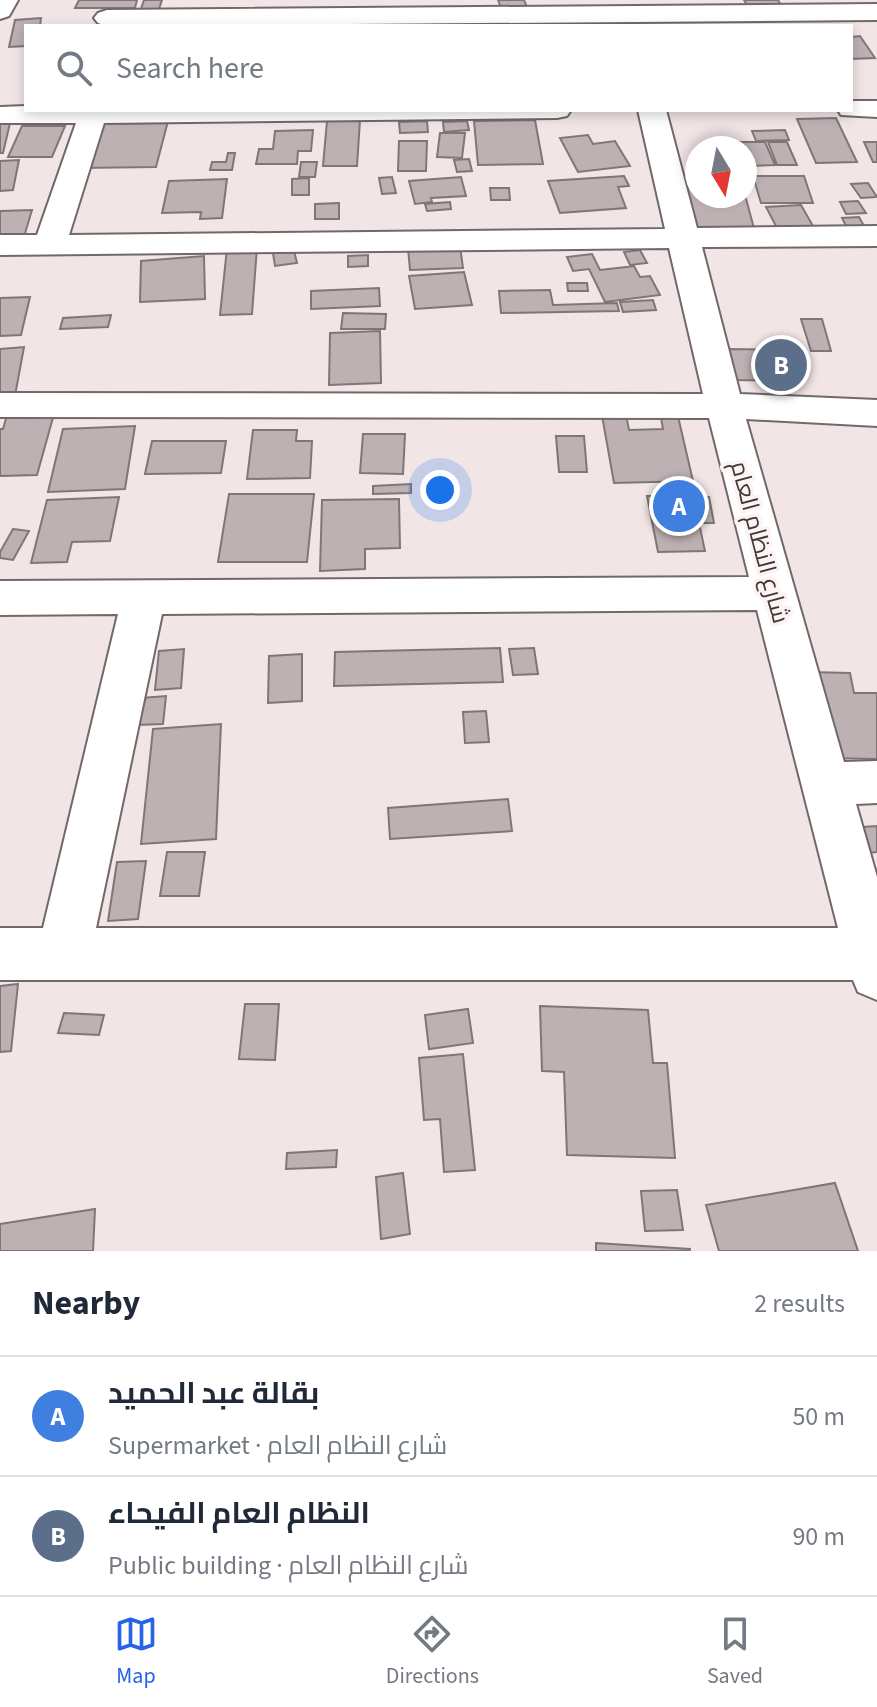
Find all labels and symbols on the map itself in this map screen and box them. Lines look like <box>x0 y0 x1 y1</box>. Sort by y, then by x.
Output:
north arrow <box>685 136 757 208</box>
pin: B <box>755 335 807 395</box>
street label: شارع النظام العام <box>721 457 798 627</box>
your location <box>420 470 460 510</box>
pin: A <box>653 476 705 536</box>

